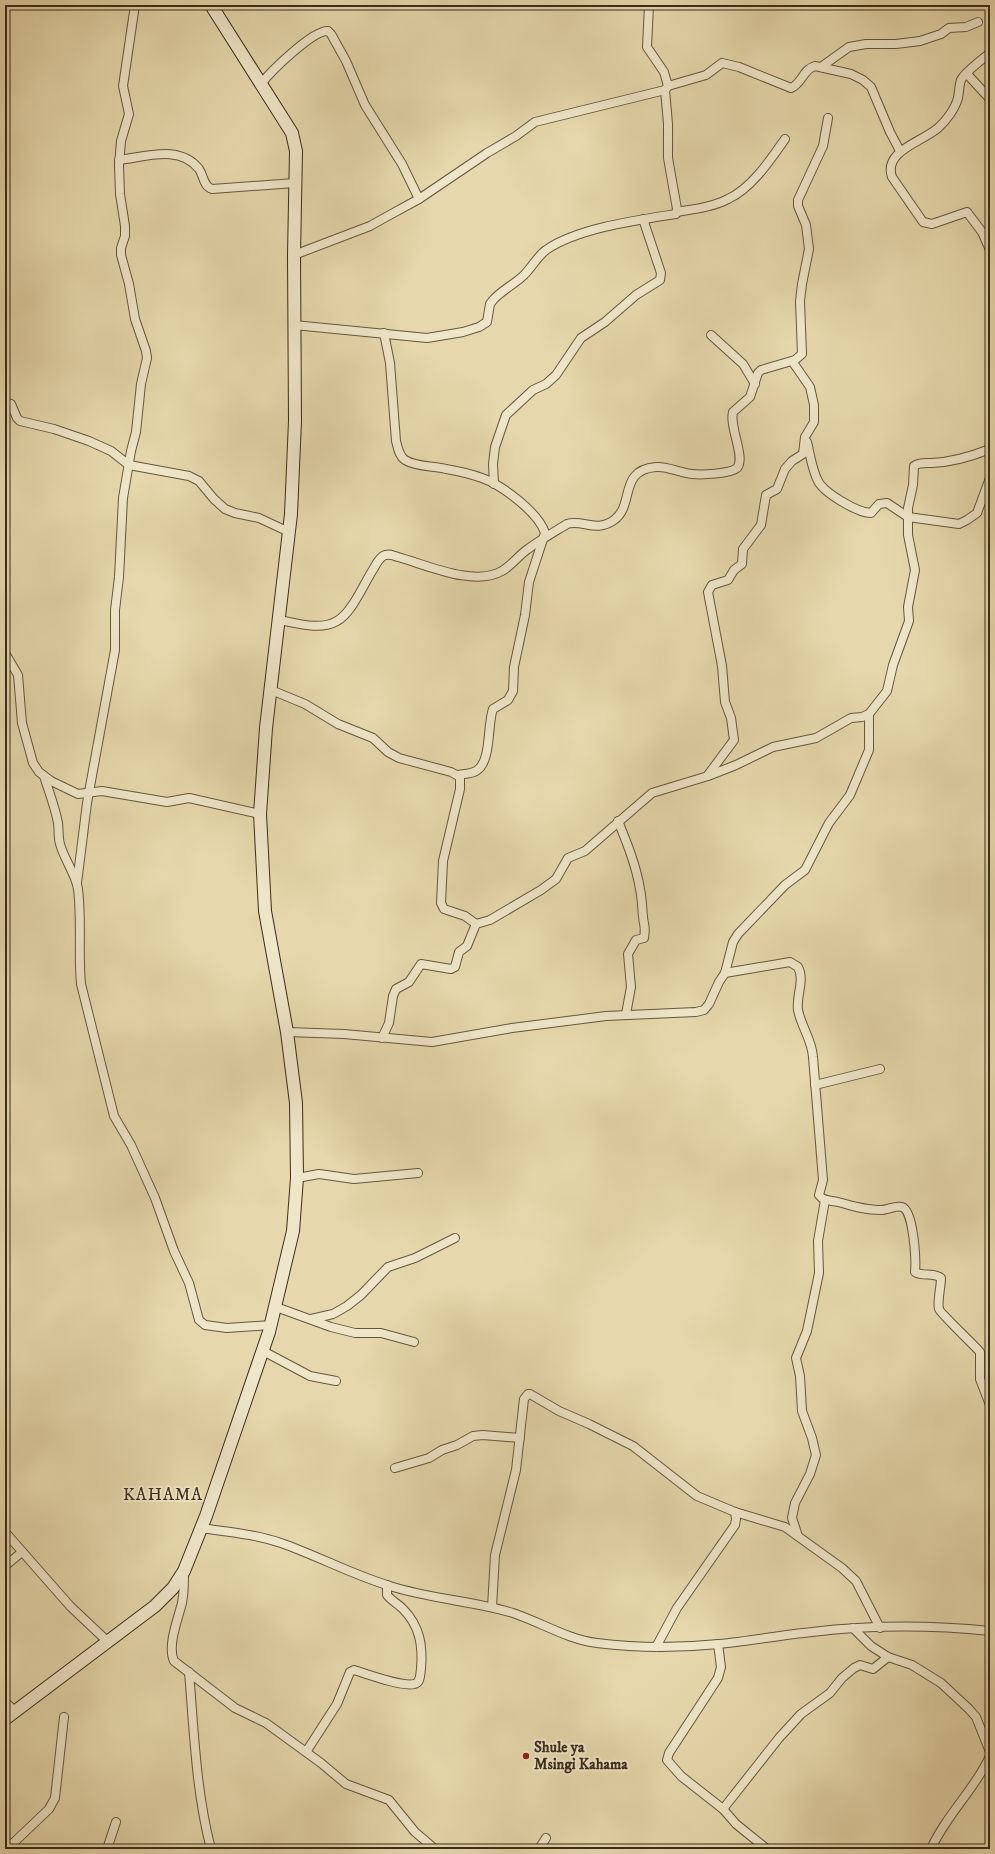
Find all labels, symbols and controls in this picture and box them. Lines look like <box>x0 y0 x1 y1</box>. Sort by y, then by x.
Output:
district label: KAHAMA <box>123 1484 203 1506</box>
place label: Shule ya Msingi Kahama <box>534 1738 628 1774</box>
marker: Shule ya Msingi Kahama <box>521 1751 531 1761</box>

